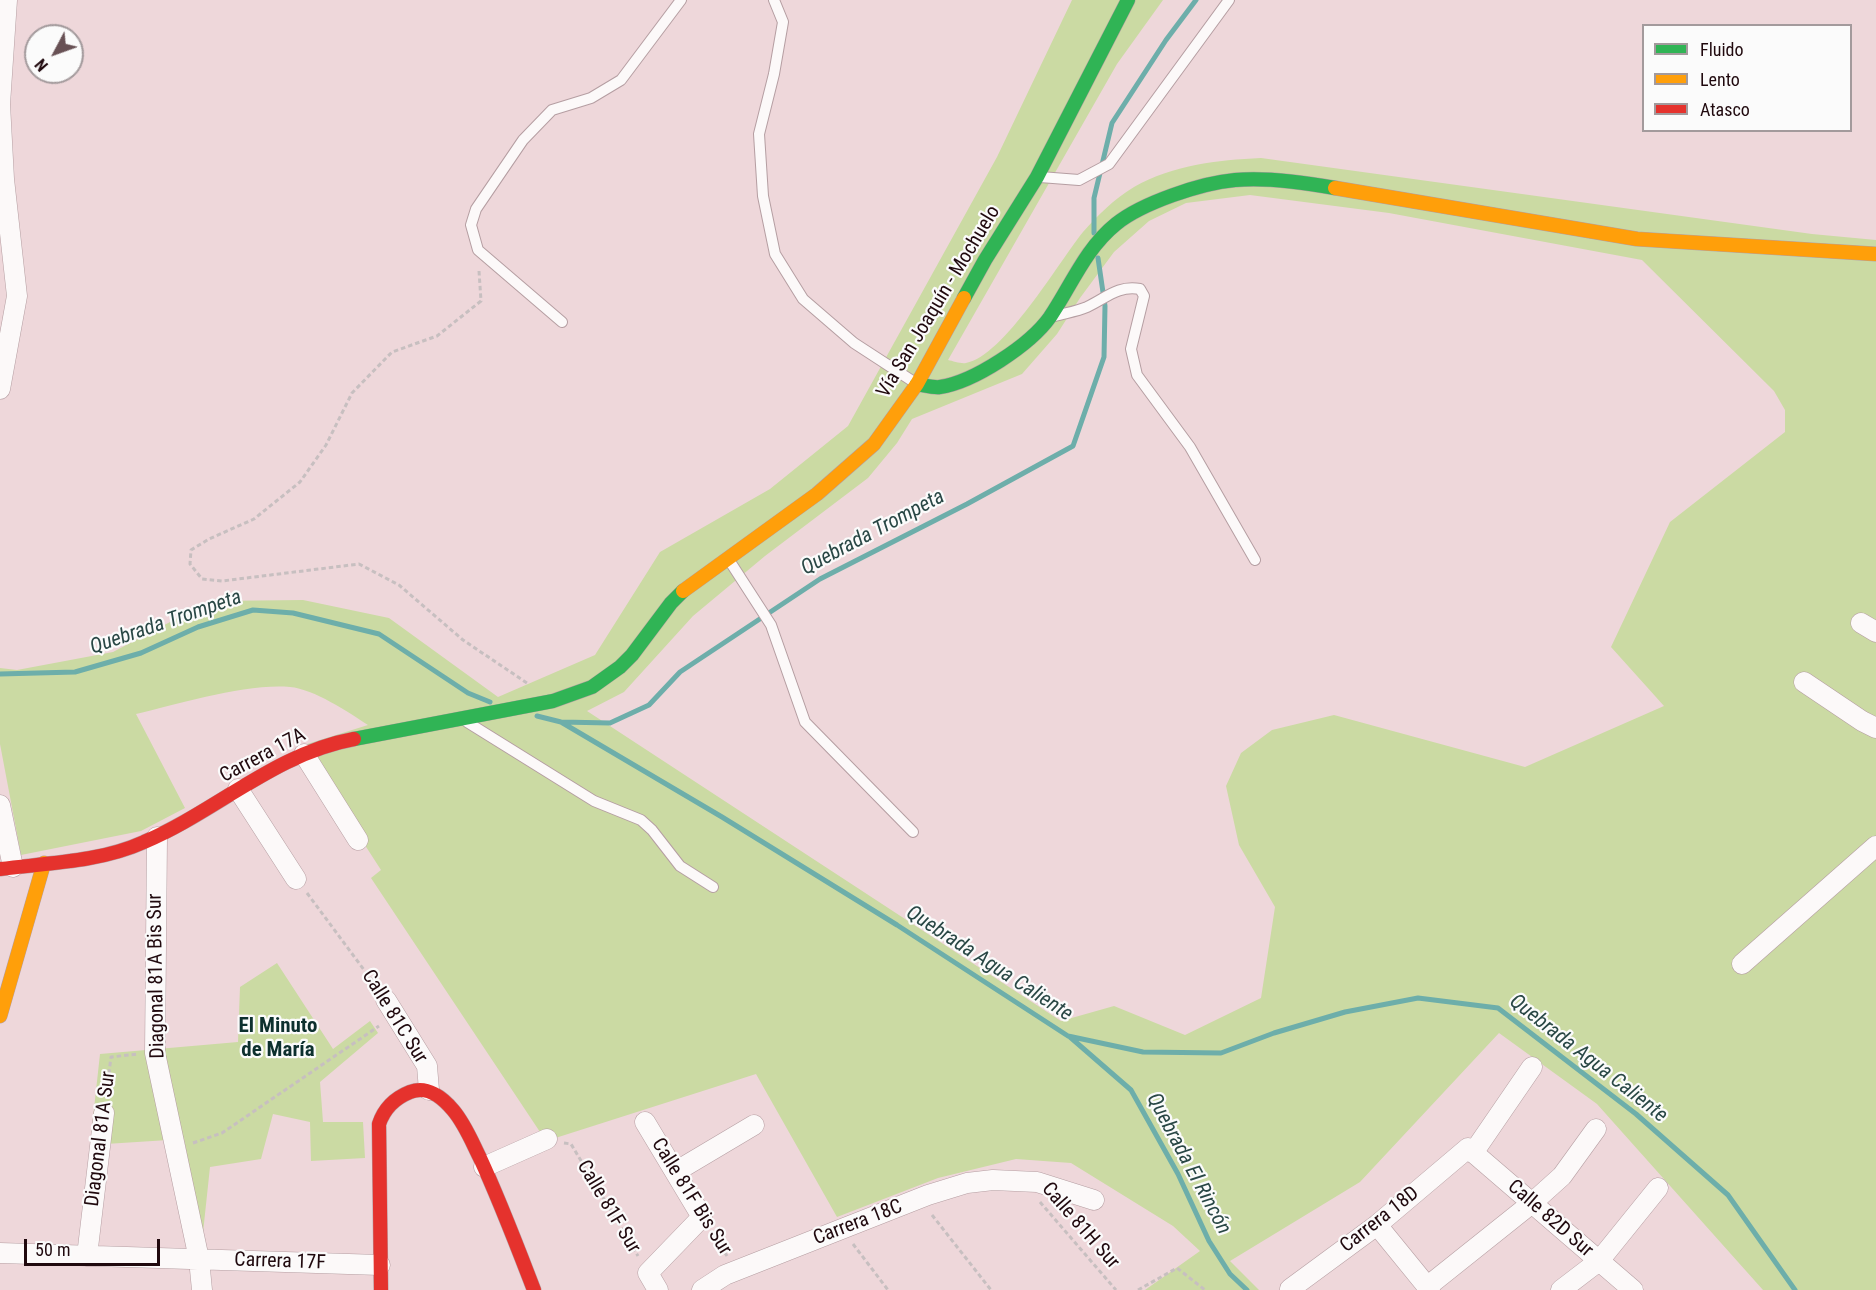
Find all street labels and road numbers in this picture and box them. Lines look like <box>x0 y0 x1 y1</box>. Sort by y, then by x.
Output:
street label: Vía San Joaquín - Mochuelo <box>872 202 1006 402</box>
street label: Carrera 17A <box>216 723 310 789</box>
street label: Diagonal 81A Bis Sur <box>144 893 170 1059</box>
street label: Calle 81C Sur <box>356 966 432 1068</box>
street label: Diagonal 81A Sur <box>81 1070 121 1208</box>
street label: Calle 81F Bis Sur <box>645 1134 737 1260</box>
street label: Calle 81F Sur <box>571 1156 645 1258</box>
street label: Calle 82D Sur <box>1502 1175 1598 1263</box>
street label: Calle 81H Sur <box>1036 1178 1124 1274</box>
street label: Carrera 18D <box>1336 1182 1424 1258</box>
street label: Carrera 18C <box>810 1195 906 1251</box>
street label: Carrera 17F <box>234 1248 326 1276</box>

